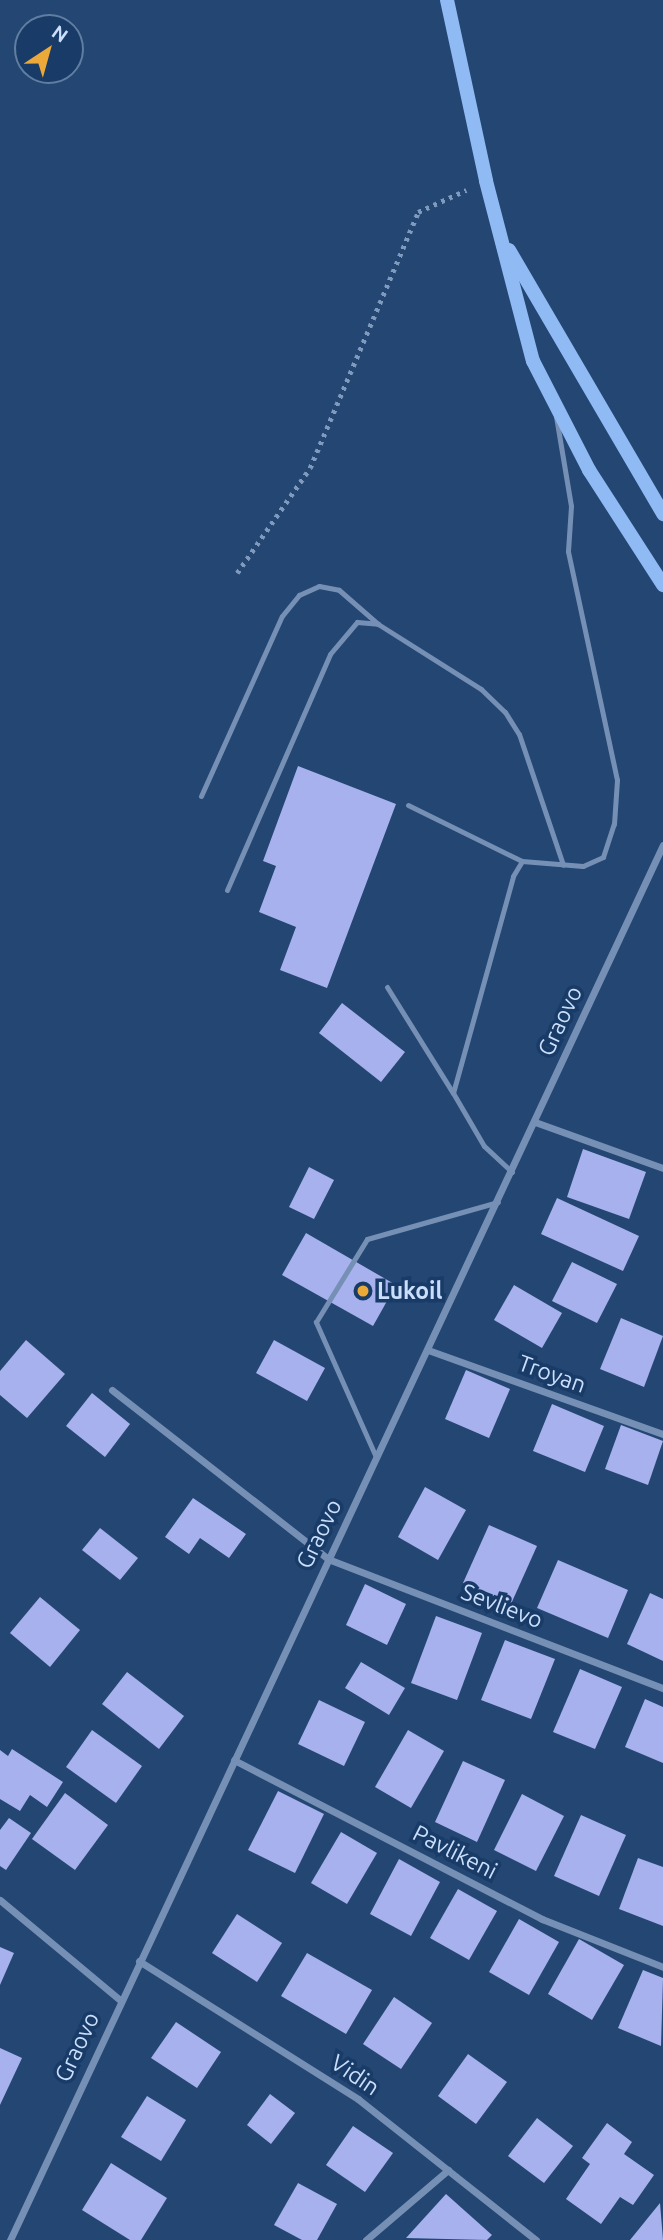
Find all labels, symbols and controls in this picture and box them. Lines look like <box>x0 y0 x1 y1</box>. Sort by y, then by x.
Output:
north arrow <box>14 14 84 84</box>
text: N <box>48 21 72 47</box>
street label: Graovo <box>532 982 588 1060</box>
place label: Lukoil <box>377 1277 442 1305</box>
marker: Lukoil <box>355 1283 371 1299</box>
street label: Troyan <box>514 1349 590 1399</box>
street label: Graovo <box>290 1495 348 1573</box>
street label: Sevlievo <box>457 1578 547 1634</box>
street label: Pavlikeni <box>408 1819 502 1885</box>
street label: Graovo <box>49 2008 105 2086</box>
street label: Vidin <box>325 2049 385 2101</box>

